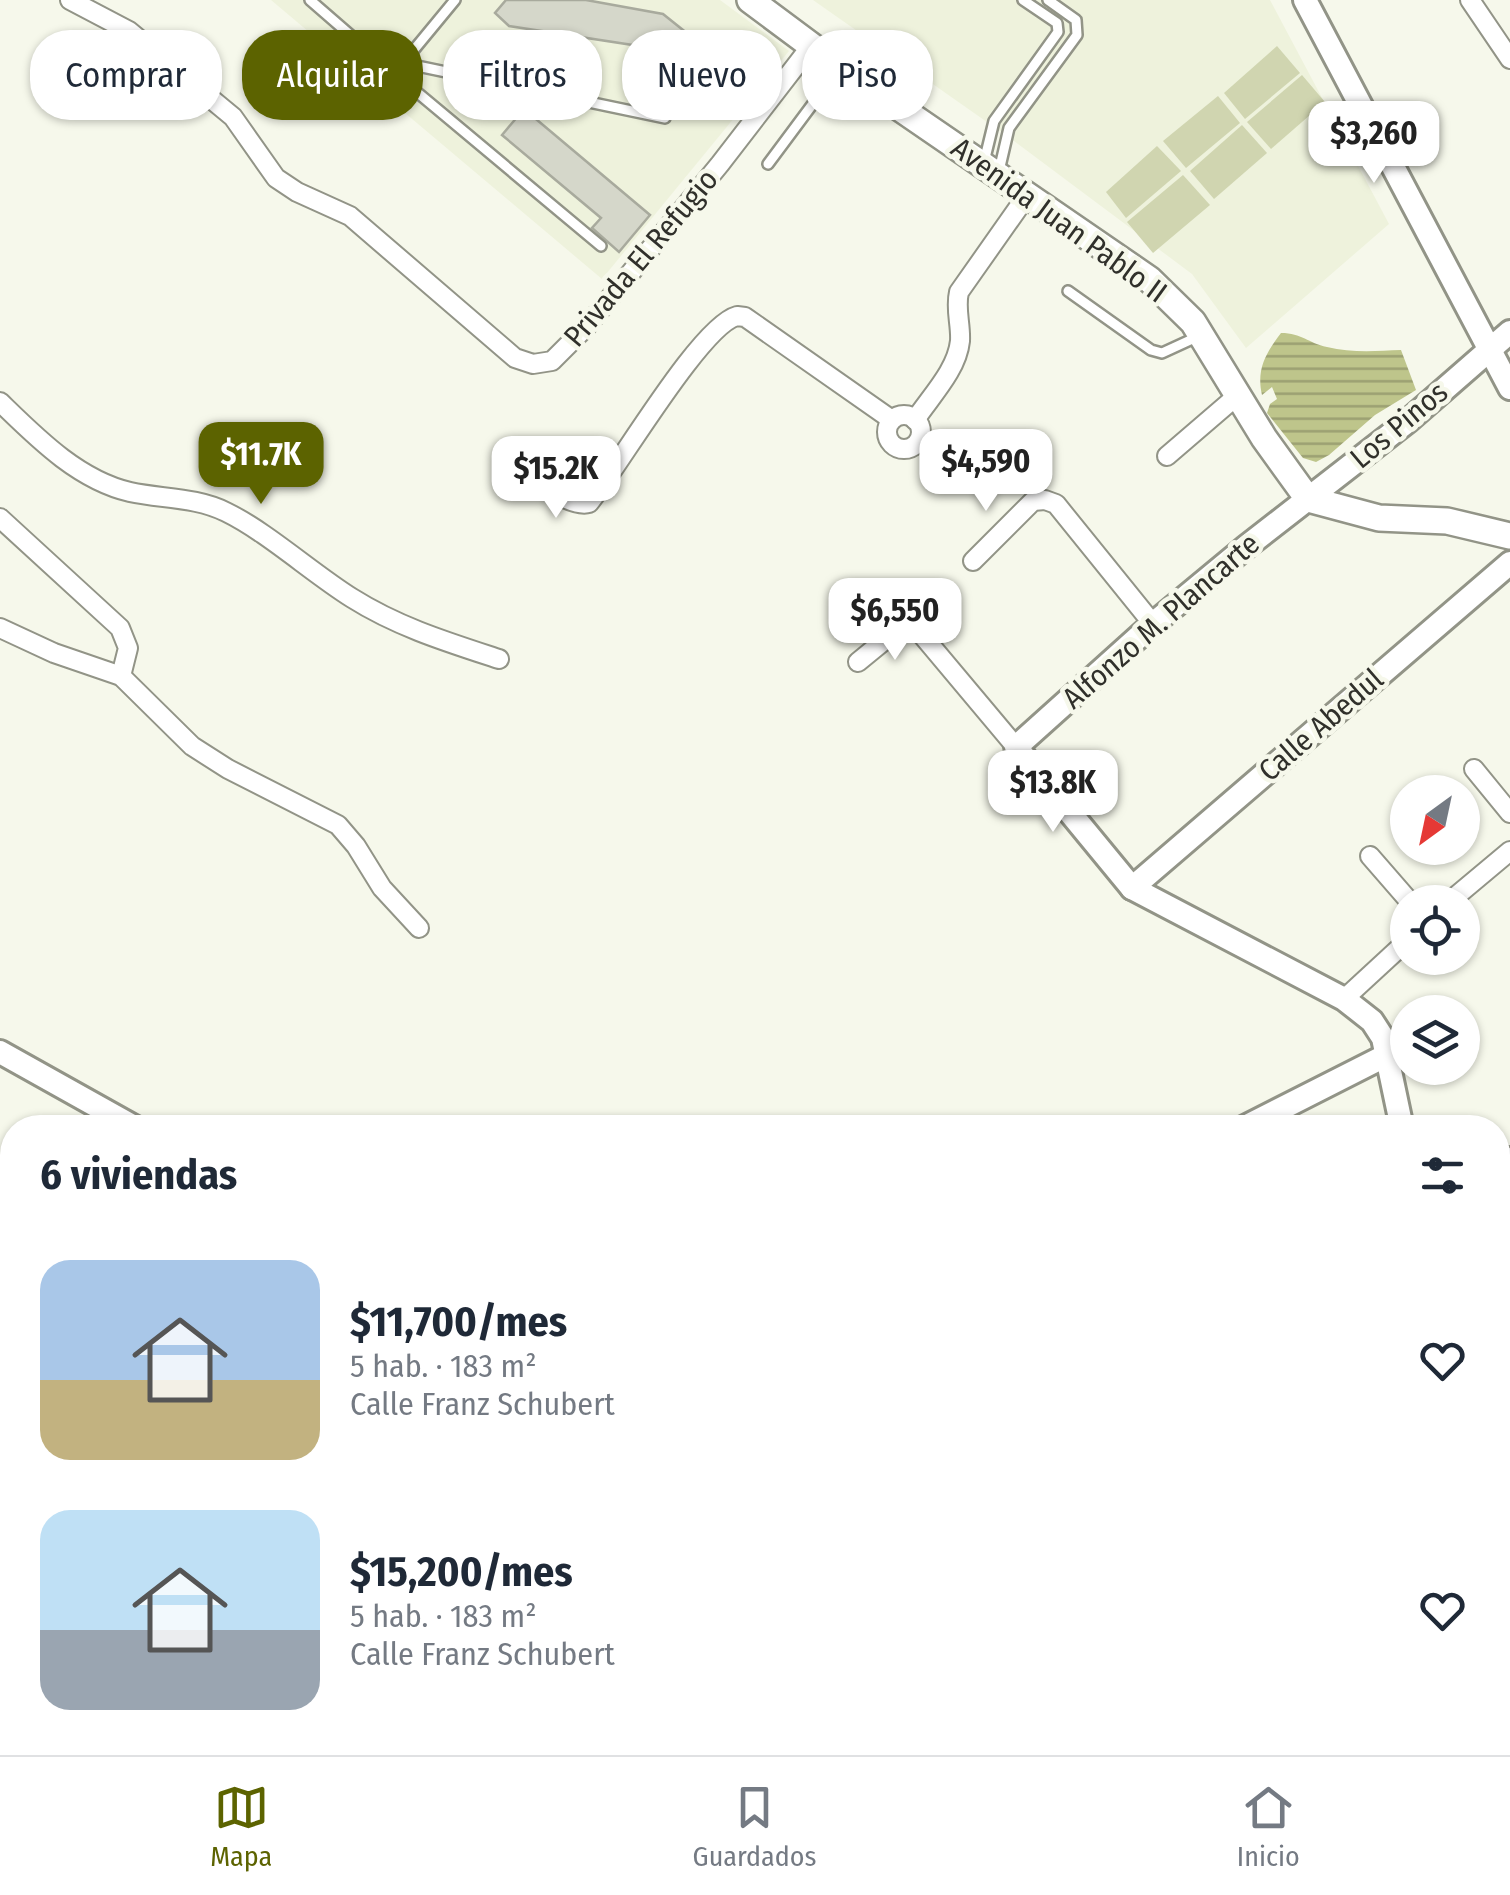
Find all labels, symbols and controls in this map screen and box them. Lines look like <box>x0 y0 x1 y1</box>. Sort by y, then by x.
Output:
chip: Comprar <box>30 30 222 120</box>
chip: Alquilar <box>242 30 423 120</box>
chip: Filtros <box>443 30 602 120</box>
chip: Nuevo <box>622 30 782 120</box>
chip: Piso <box>802 30 933 120</box>
pin: $3,260 <box>1293 101 1455 186</box>
text: $3,260 <box>1330 114 1418 152</box>
street label: Avenida Juan Pablo II <box>944 130 1174 310</box>
street label: Privada El Refugio <box>556 162 726 354</box>
street label: Los Pinos <box>1343 374 1455 476</box>
pin: $11.7K <box>180 422 342 507</box>
pin: $4,590 <box>905 429 1067 514</box>
text: $11.7K <box>221 435 301 473</box>
pin: $15.2K <box>475 436 637 521</box>
text: $4,590 <box>941 442 1031 480</box>
text: $15.2K <box>514 449 598 487</box>
street label: Alfonzo M. Plancarte <box>1055 526 1267 716</box>
pin: $6,550 <box>814 578 976 663</box>
text: $6,550 <box>851 591 939 629</box>
street label: Calle Abedul <box>1251 661 1391 789</box>
pin: $13.8K <box>972 750 1134 835</box>
text: $13.8K <box>1010 763 1096 801</box>
north arrow <box>1390 775 1480 865</box>
map controls <box>1390 775 1480 1085</box>
button: locate <box>1390 885 1480 975</box>
button: layers <box>1390 995 1480 1085</box>
icon: filters <box>1415 1148 1470 1203</box>
text: 6 viviendas <box>40 1150 237 1200</box>
text: $11,700/mes <box>350 1297 567 1347</box>
icon: home <box>120 1300 240 1420</box>
icon: heart <box>1415 1333 1470 1388</box>
text: 5 hab. · 183 m² <box>350 1347 537 1385</box>
text: Calle Franz Schubert <box>350 1385 615 1423</box>
text: $15,200/mes <box>350 1547 573 1597</box>
icon: home <box>120 1550 240 1670</box>
icon: heart <box>1415 1583 1470 1638</box>
text: 5 hab. · 183 m² <box>350 1597 537 1635</box>
text: Calle Franz Schubert <box>350 1635 615 1673</box>
tab: Mapa <box>210 1780 272 1873</box>
tab: Guardados <box>693 1780 816 1873</box>
tab: Inicio <box>1237 1780 1300 1873</box>

